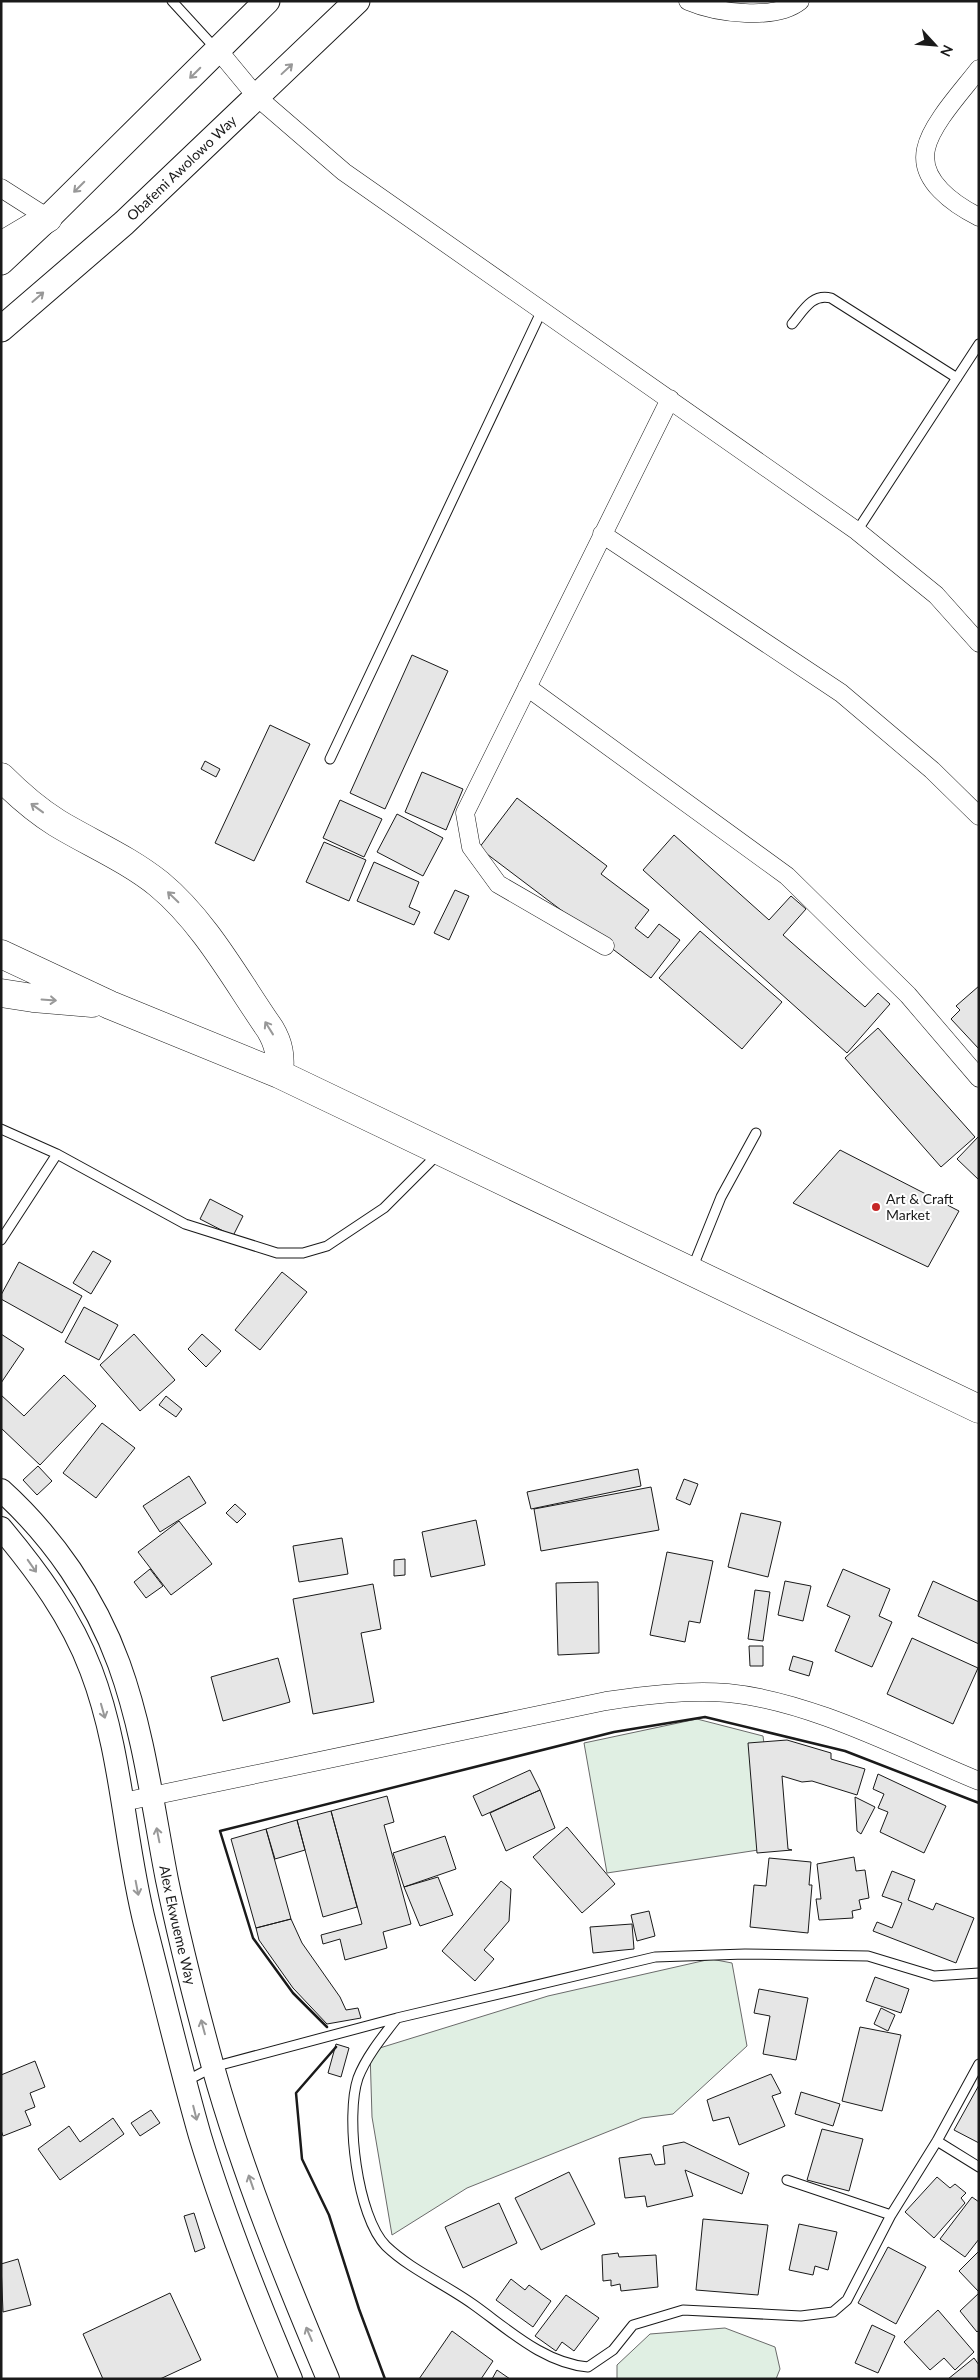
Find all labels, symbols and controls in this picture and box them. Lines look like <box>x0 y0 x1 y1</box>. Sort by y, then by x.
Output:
north arrow <box>910 20 960 70</box>
text: N <box>937 42 957 59</box>
one-way arrow <box>280 63 293 75</box>
one-way arrow <box>189 66 201 78</box>
street label: Obafemi Awolowo Way <box>123 111 240 224</box>
one-way arrow <box>73 181 86 193</box>
one-way arrow <box>31 292 44 303</box>
one-way arrow <box>31 803 45 814</box>
one-way arrow <box>167 891 179 904</box>
one-way arrow <box>41 995 57 1004</box>
one-way arrow <box>264 1021 274 1035</box>
place label: Art & Craft Market <box>886 1190 954 1223</box>
marker: Art & Craft Market <box>870 1201 882 1213</box>
one-way arrow <box>27 1559 37 1573</box>
one-way arrow <box>99 1703 108 1719</box>
one-way arrow <box>153 1827 163 1843</box>
street label: Alex Ekwueme Way <box>156 1864 200 1987</box>
one-way arrow <box>132 1879 142 1895</box>
one-way arrow <box>198 2019 207 2035</box>
one-way arrow <box>190 2104 200 2120</box>
one-way arrow <box>246 2175 255 2191</box>
one-way arrow <box>304 2327 313 2342</box>

